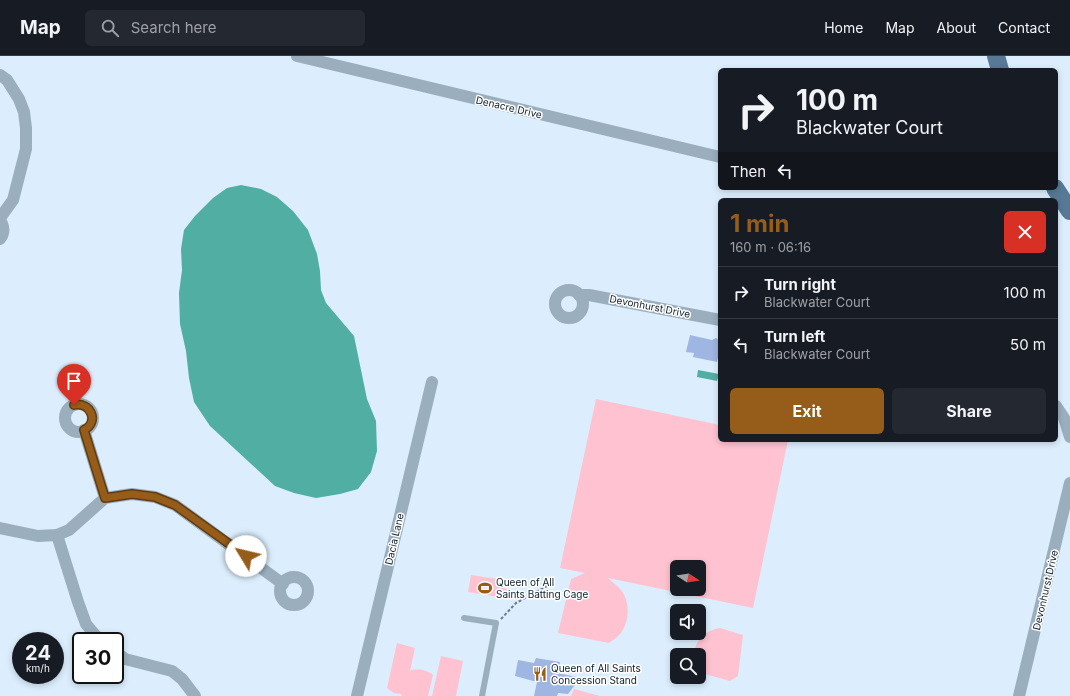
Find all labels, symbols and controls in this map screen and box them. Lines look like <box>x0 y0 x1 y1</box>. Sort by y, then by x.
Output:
search box <box>85 10 365 46</box>
text: Map <box>20 16 61 39</box>
icon: search <box>99 17 121 39</box>
text: Search here <box>131 18 216 37</box>
text: Home <box>824 19 863 36</box>
text: Map <box>885 19 915 36</box>
text: About <box>937 19 976 36</box>
text: Contact <box>998 19 1050 36</box>
text: 100 m <box>796 83 878 117</box>
icon: right <box>730 84 782 136</box>
street label: Denacre Drive <box>475 94 543 120</box>
text: Blackwater Court <box>796 117 943 138</box>
icon: left <box>774 160 796 182</box>
text: Then <box>730 162 766 181</box>
text: 1 min <box>730 209 789 238</box>
button: close <box>1004 211 1046 253</box>
text: 160 m · 06:16 <box>730 239 811 255</box>
text: Turn right <box>764 275 836 294</box>
icon: right <box>730 282 752 304</box>
text: 100 m <box>1004 283 1046 302</box>
street label: Devonhurst Drive <box>609 292 692 320</box>
text: Blackwater Court <box>764 294 870 310</box>
text: Turn left <box>764 327 825 346</box>
icon: left <box>730 334 752 356</box>
text: 50 m <box>1010 335 1046 354</box>
text: Blackwater Court <box>764 346 870 362</box>
pin <box>57 364 91 405</box>
icon: arrive <box>63 370 85 392</box>
button: Exit <box>730 388 884 434</box>
button: Share <box>892 388 1046 434</box>
street label: Dacia Lane <box>382 512 406 566</box>
position arrow <box>225 535 267 577</box>
street label: Devonhurst Drive <box>1030 549 1060 631</box>
north arrow <box>670 560 706 596</box>
map controls <box>670 560 706 684</box>
place label: Queen of All Saints Batting Cage <box>496 576 588 600</box>
sports icon: Queen of All Saints Batting Cage <box>477 580 493 596</box>
button: sound <box>670 604 706 640</box>
speed limit sign: 30 <box>72 632 124 684</box>
text: 24 <box>25 641 51 665</box>
button: search <box>670 648 706 684</box>
text: km/h <box>26 662 50 674</box>
place label: Queen of All Saints Concession Stand <box>551 662 641 686</box>
restaurant icon: Queen of All Saints Concession Stand <box>532 666 548 682</box>

